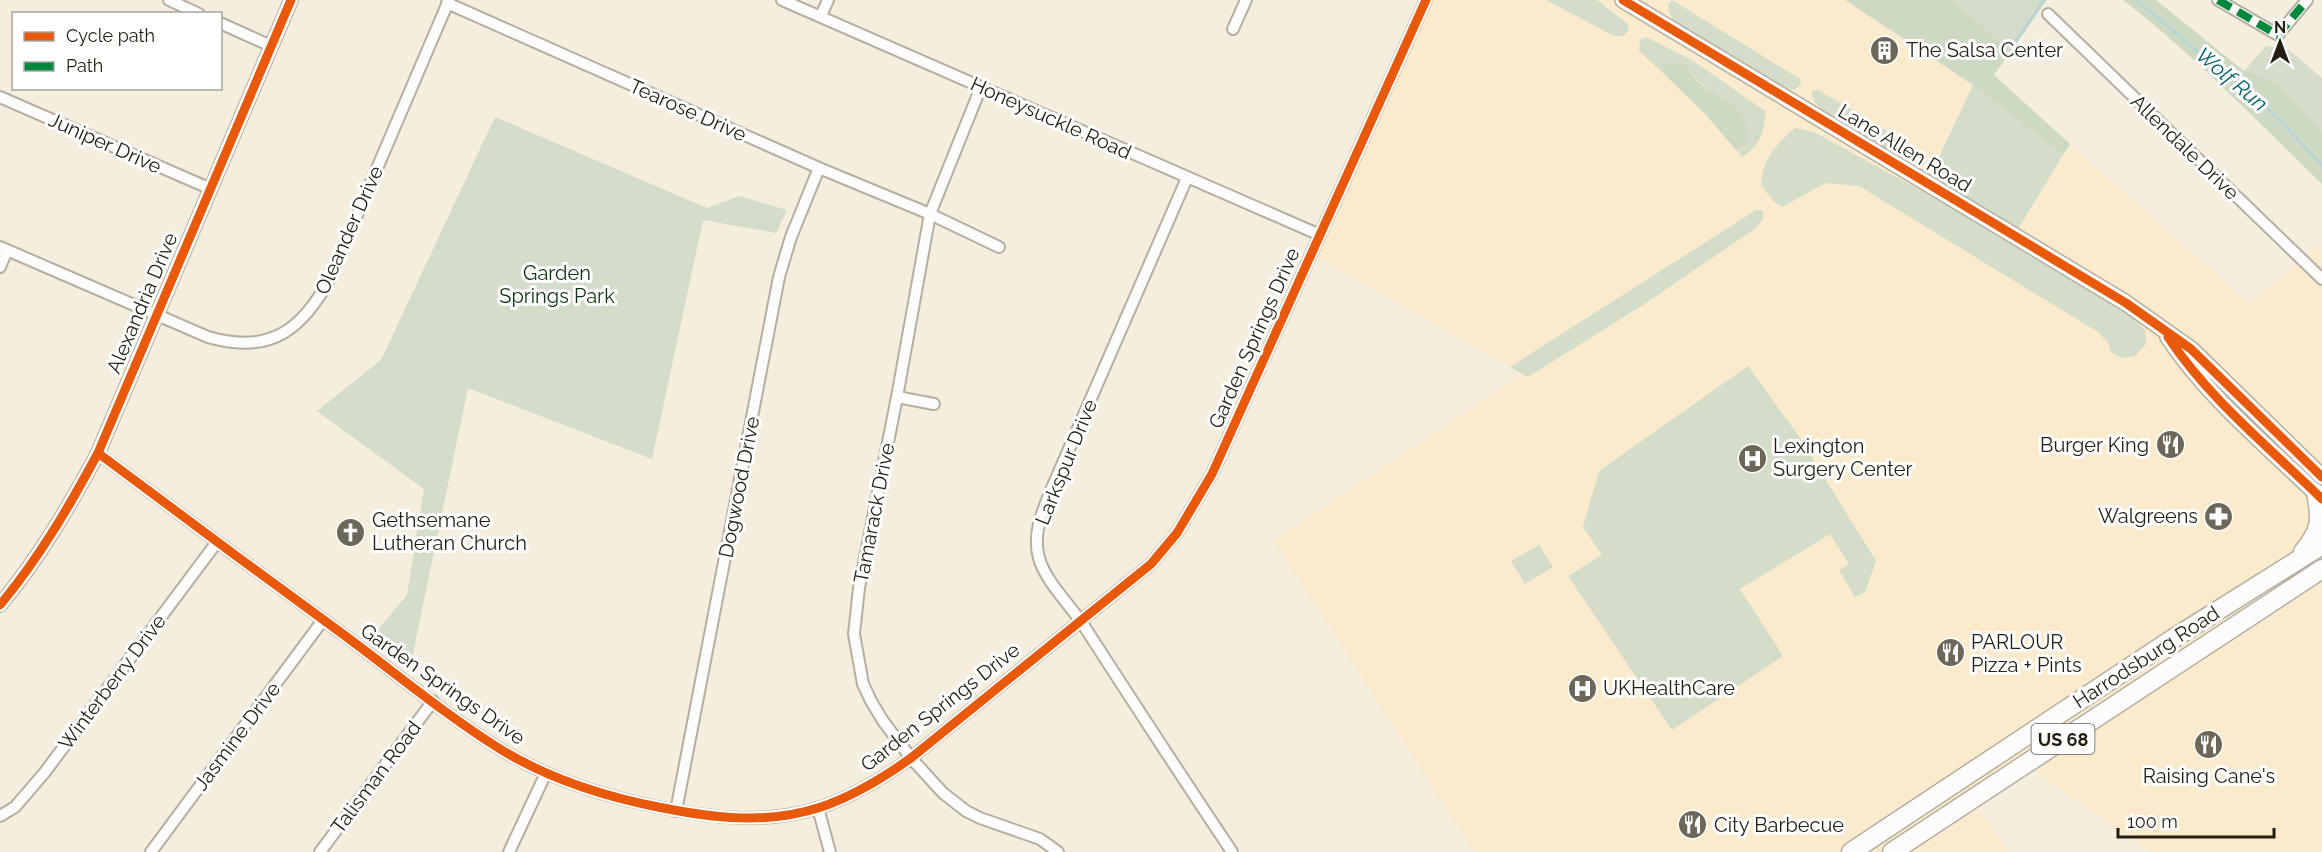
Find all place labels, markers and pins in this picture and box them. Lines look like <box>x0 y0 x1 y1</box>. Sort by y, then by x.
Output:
building icon: The Salsa Center <box>1869 34 1901 66</box>
place label: The Salsa Center <box>1906 38 2063 62</box>
restaurant icon: Burger King <box>2154 429 2186 461</box>
place label: Burger King <box>2040 433 2149 457</box>
place label: Lexington Surgery Center <box>1773 434 1913 481</box>
hospital icon: Lexington Surgery Center <box>1736 442 1768 474</box>
pharmacy icon: Walgreens <box>2203 500 2235 532</box>
place label: Walgreens <box>2098 504 2198 528</box>
place label: Gethsemane Lutheran Church <box>372 508 527 555</box>
church icon: Gethsemane Lutheran Church <box>335 516 367 548</box>
place label: PARLOUR Pizza + Pints <box>1971 630 2082 677</box>
restaurant icon: PARLOUR Pizza + Pints <box>1934 637 1966 669</box>
hospital icon: UKHealthCare <box>1566 672 1598 704</box>
place label: UKHealthCare <box>1603 676 1735 700</box>
restaurant icon: Raising Cane's <box>2193 729 2225 761</box>
place label: Raising Cane's <box>2143 764 2275 788</box>
restaurant icon: City Barbecue <box>1677 809 1709 841</box>
place label: City Barbecue <box>1714 813 1844 837</box>

